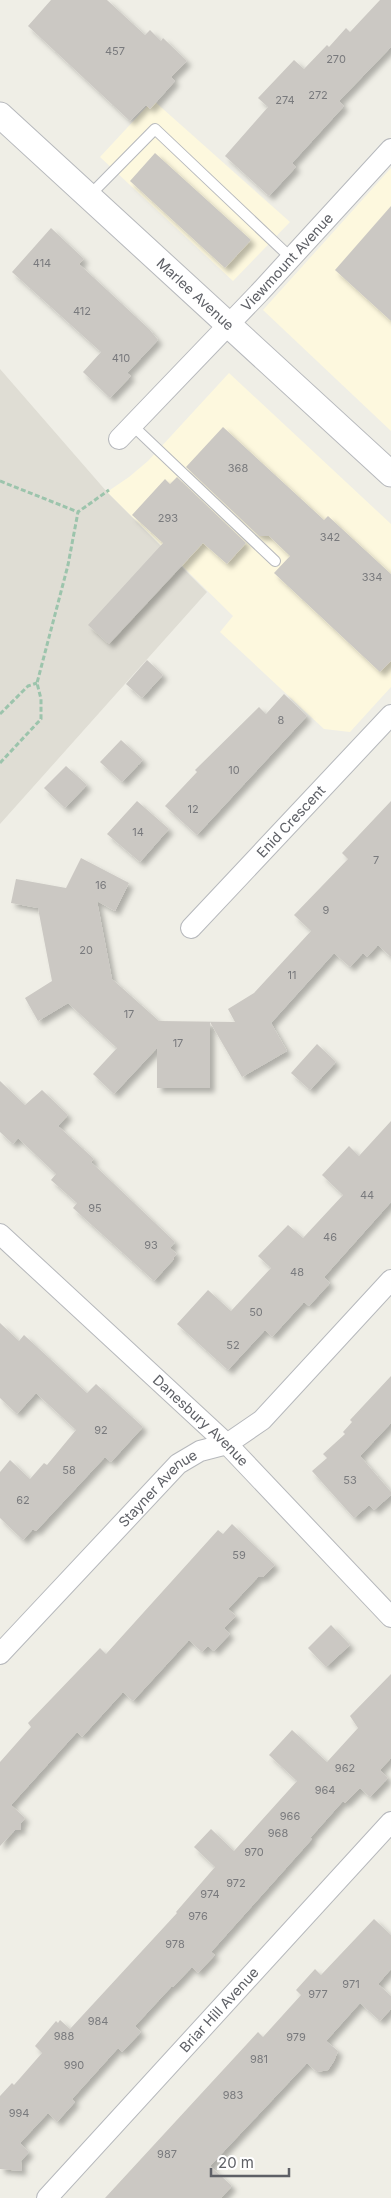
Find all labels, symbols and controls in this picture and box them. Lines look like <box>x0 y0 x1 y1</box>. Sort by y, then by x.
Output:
house number: 457 <box>105 44 125 58</box>
house number: 270 <box>326 52 346 66</box>
house number: 272 <box>308 88 328 102</box>
house number: 274 <box>275 93 295 107</box>
street label: Viewmount Avenue <box>237 209 336 314</box>
street label: Marlee Avenue <box>153 254 238 334</box>
house number: 414 <box>33 256 51 270</box>
house number: 412 <box>73 304 91 318</box>
house number: 410 <box>112 351 130 365</box>
house number: 368 <box>228 461 248 475</box>
house number: 293 <box>158 511 178 525</box>
house number: 342 <box>320 530 340 544</box>
house number: 334 <box>362 570 382 584</box>
house number: 8 <box>278 713 285 727</box>
house number: 10 <box>228 763 240 777</box>
street label: Enid Crescent <box>253 781 329 861</box>
house number: 12 <box>187 802 199 816</box>
house number: 14 <box>132 825 144 839</box>
house number: 7 <box>373 853 379 867</box>
house number: 16 <box>95 878 107 892</box>
house number: 9 <box>323 903 330 917</box>
house number: 20 <box>79 943 93 957</box>
house number: 11 <box>288 968 296 982</box>
house number: 17 <box>124 1007 134 1021</box>
house number: 17 <box>173 1036 183 1050</box>
house number: 44 <box>360 1188 374 1202</box>
house number: 95 <box>88 1201 102 1215</box>
house number: 46 <box>323 1230 337 1244</box>
house number: 93 <box>144 1238 158 1252</box>
house number: 48 <box>290 1265 304 1279</box>
house number: 50 <box>249 1305 263 1319</box>
house number: 52 <box>226 1338 240 1352</box>
street label: Danesbury Avenue <box>150 1371 252 1469</box>
house number: 92 <box>94 1423 108 1437</box>
street label: Stayner Avenue <box>114 1446 200 1530</box>
house number: 58 <box>62 1463 76 1477</box>
house number: 53 <box>343 1473 357 1487</box>
house number: 62 <box>16 1493 30 1507</box>
house number: 59 <box>232 1548 246 1562</box>
house number: 962 <box>335 1761 355 1775</box>
house number: 964 <box>315 1783 335 1797</box>
house number: 966 <box>280 1809 300 1823</box>
house number: 968 <box>268 1826 288 1840</box>
house number: 970 <box>244 1845 264 1859</box>
house number: 972 <box>226 1876 246 1890</box>
house number: 974 <box>200 1887 220 1901</box>
house number: 976 <box>188 1909 208 1923</box>
house number: 978 <box>165 1937 185 1951</box>
street label: Briar Hill Avenue <box>176 1964 262 2055</box>
house number: 971 <box>342 1977 360 1991</box>
house number: 977 <box>308 1987 328 2001</box>
house number: 984 <box>88 2014 108 2028</box>
house number: 988 <box>54 2029 74 2043</box>
house number: 979 <box>286 2030 306 2044</box>
house number: 981 <box>250 2052 268 2066</box>
house number: 990 <box>64 2058 84 2072</box>
house number: 983 <box>223 2088 243 2102</box>
house number: 994 <box>9 2106 29 2120</box>
scale bar <box>211 2146 288 2178</box>
house number: 987 <box>157 2147 177 2161</box>
text: 20 m <box>218 2153 254 2172</box>

